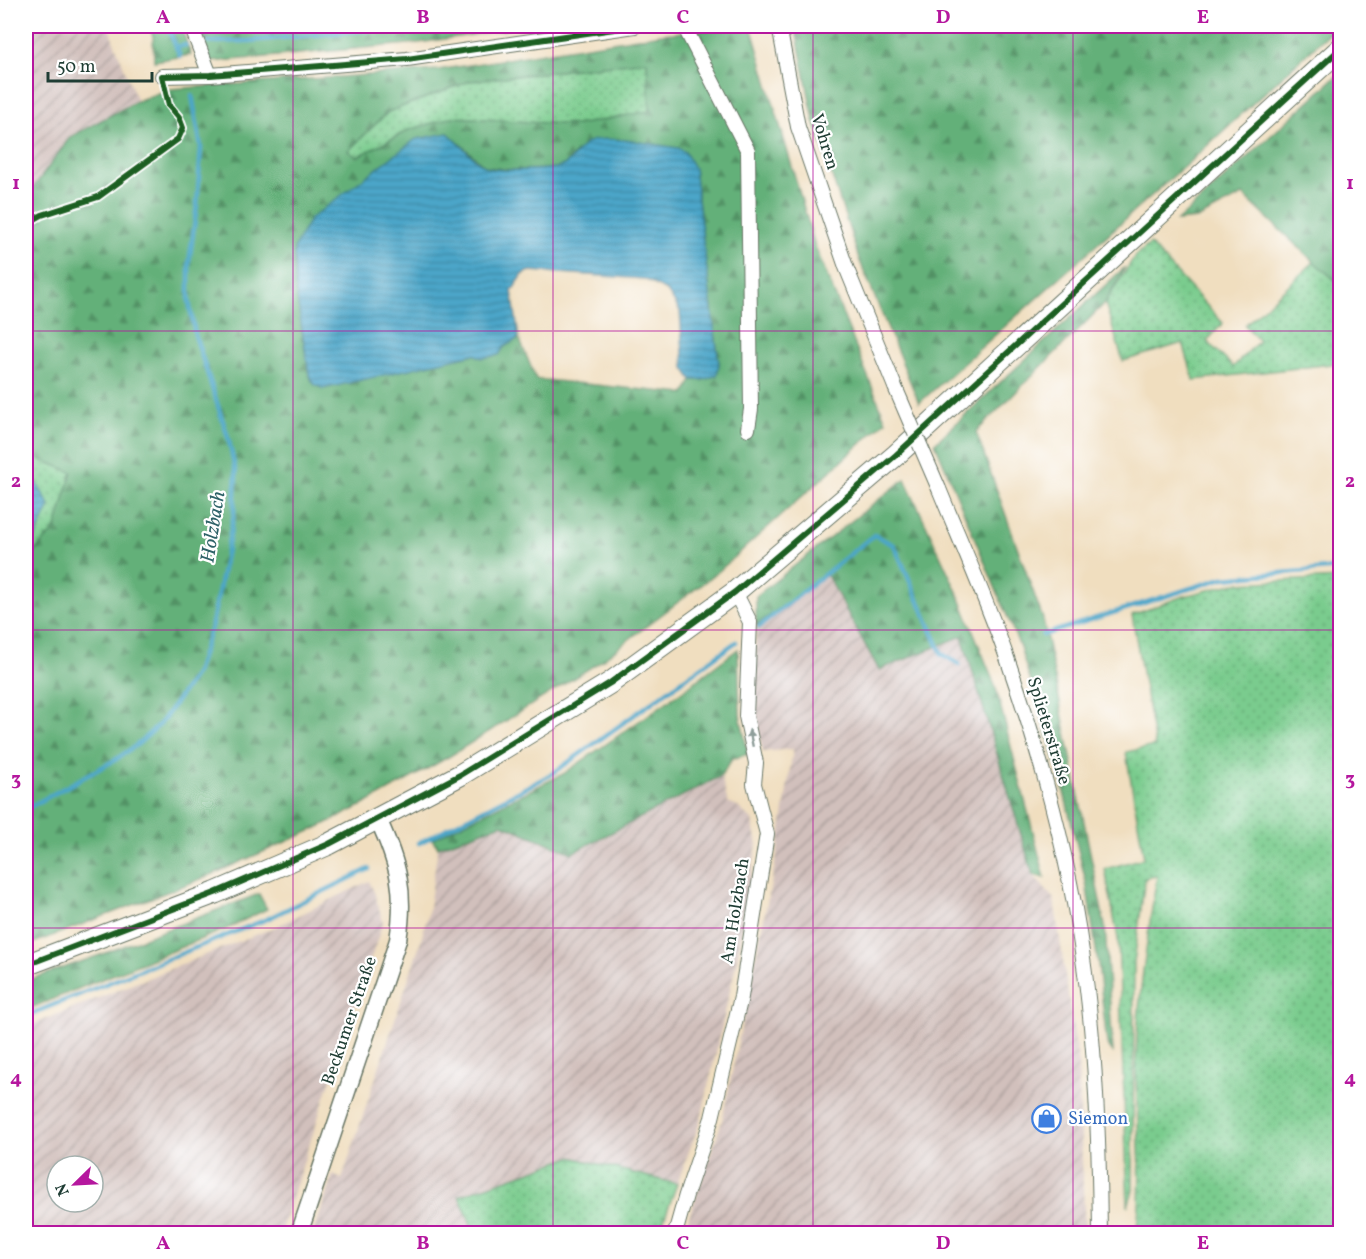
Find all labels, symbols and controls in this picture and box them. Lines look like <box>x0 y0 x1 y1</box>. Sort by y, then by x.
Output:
text: A <box>156 4 170 32</box>
text: B <box>416 4 430 32</box>
text: C <box>677 4 690 32</box>
text: D <box>936 4 950 32</box>
text: E <box>1197 4 1209 32</box>
scale bar <box>48 45 152 83</box>
text: 50 m <box>57 55 96 80</box>
street label: Vohren <box>804 111 844 173</box>
text: 1 <box>12 170 20 198</box>
text: 1 <box>1346 170 1354 198</box>
text: 2 <box>11 468 21 496</box>
text: 2 <box>1345 468 1355 496</box>
water label: Holzbach <box>195 489 233 565</box>
street label: Splieterstraße <box>1020 674 1076 788</box>
one-way arrow <box>746 728 755 747</box>
text: 3 <box>11 766 21 794</box>
text: 3 <box>1345 766 1355 794</box>
street label: Am Holzbach <box>715 856 757 966</box>
street label: Beckumer Straße <box>316 953 384 1089</box>
text: 4 <box>10 1065 22 1093</box>
text: 4 <box>1344 1065 1356 1093</box>
shop icon: Siemon <box>1031 1103 1063 1135</box>
place label: Siemon <box>1068 1107 1128 1132</box>
north arrow <box>45 1154 105 1214</box>
text: N <box>51 1179 76 1199</box>
text: A <box>156 1230 170 1258</box>
text: B <box>416 1230 430 1258</box>
text: C <box>677 1230 690 1258</box>
text: D <box>936 1230 950 1258</box>
text: E <box>1197 1230 1209 1258</box>

